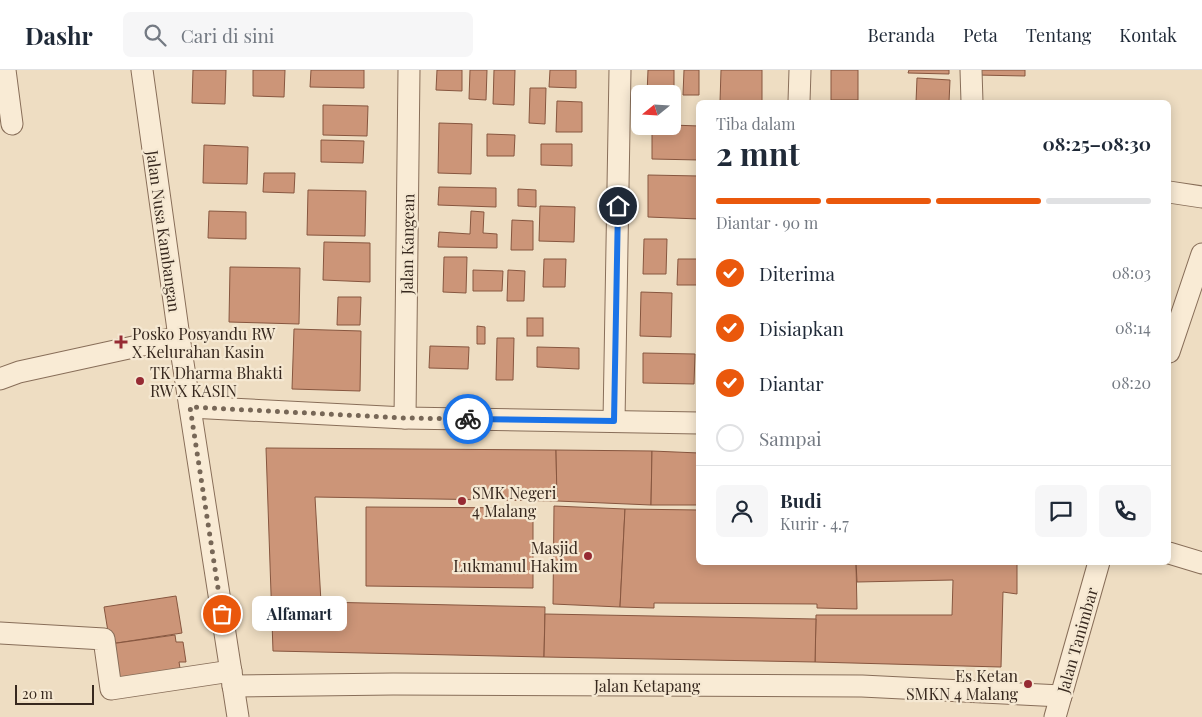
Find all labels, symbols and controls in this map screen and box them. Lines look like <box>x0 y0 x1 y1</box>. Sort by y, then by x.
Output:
search box <box>123 12 473 57</box>
text: Dashr <box>25 19 93 51</box>
icon: search <box>141 21 169 49</box>
text: Cari di sini <box>181 22 274 48</box>
text: Beranda <box>867 23 935 47</box>
text: Peta <box>963 23 998 47</box>
text: Tentang <box>1026 23 1091 47</box>
text: Kontak <box>1119 23 1177 47</box>
north arrow <box>631 85 681 135</box>
map controls <box>631 85 681 135</box>
text: Tiba dalam <box>716 113 795 134</box>
text: 08:25–08:30 <box>1043 130 1151 156</box>
text: 2 mnt <box>716 131 800 174</box>
street label: Jalan Nusa Kambangan <box>142 148 186 314</box>
pin <box>597 185 639 227</box>
icon: home <box>604 192 632 220</box>
street label: Jalan Kangean <box>396 193 418 296</box>
text: Diantar · 90 m <box>716 212 818 233</box>
icon: check <box>716 259 744 287</box>
text: Diterima <box>759 260 835 286</box>
text: 08:03 <box>1112 262 1151 283</box>
icon: check <box>716 314 744 342</box>
text: Disiapkan <box>759 315 844 341</box>
text: 08:14 <box>1115 317 1151 338</box>
place label: Posko Posyandu RW X Kelurahan Kasin <box>132 323 276 362</box>
marker: Posko Posyandu RW X Kelurahan Kasin <box>114 335 128 349</box>
place label: TK Dharma Bhakti RW X KASIN <box>150 362 283 401</box>
icon: check <box>716 369 744 397</box>
text: Diantar <box>759 370 824 396</box>
text: 08:20 <box>1112 372 1151 393</box>
marker: TK Dharma Bhakti RW X KASIN <box>134 375 146 387</box>
courier <box>443 394 493 444</box>
icon: bike <box>454 405 482 433</box>
text: Sampai <box>759 425 822 451</box>
place label: SMK Negeri 4 Malang <box>472 482 557 521</box>
button: person <box>716 485 768 537</box>
button: chat <box>1035 485 1087 537</box>
button: phone <box>1099 485 1151 537</box>
text: Budi <box>780 487 822 513</box>
marker: SMK Negeri 4 Malang <box>456 495 468 507</box>
text: Kurir · 4.7 <box>780 513 849 534</box>
place label: Masjid Lukmanul Hakim <box>453 537 578 576</box>
marker: Masjid Lukmanul Hakim <box>582 550 594 562</box>
street label: Jalan Tanimbar <box>1052 585 1102 696</box>
pin <box>201 593 243 635</box>
callout: Alfamart <box>252 596 347 632</box>
icon: bag <box>208 600 236 628</box>
text: Alfamart <box>267 603 332 624</box>
place label: Es Ketan SMKN 4 Malang <box>906 665 1019 704</box>
street label: Jalan Ketapang <box>593 675 701 696</box>
marker: Es Ketan SMKN 4 Malang <box>1022 678 1034 690</box>
scale bar <box>15 682 94 705</box>
text: 20 m <box>22 684 53 703</box>

